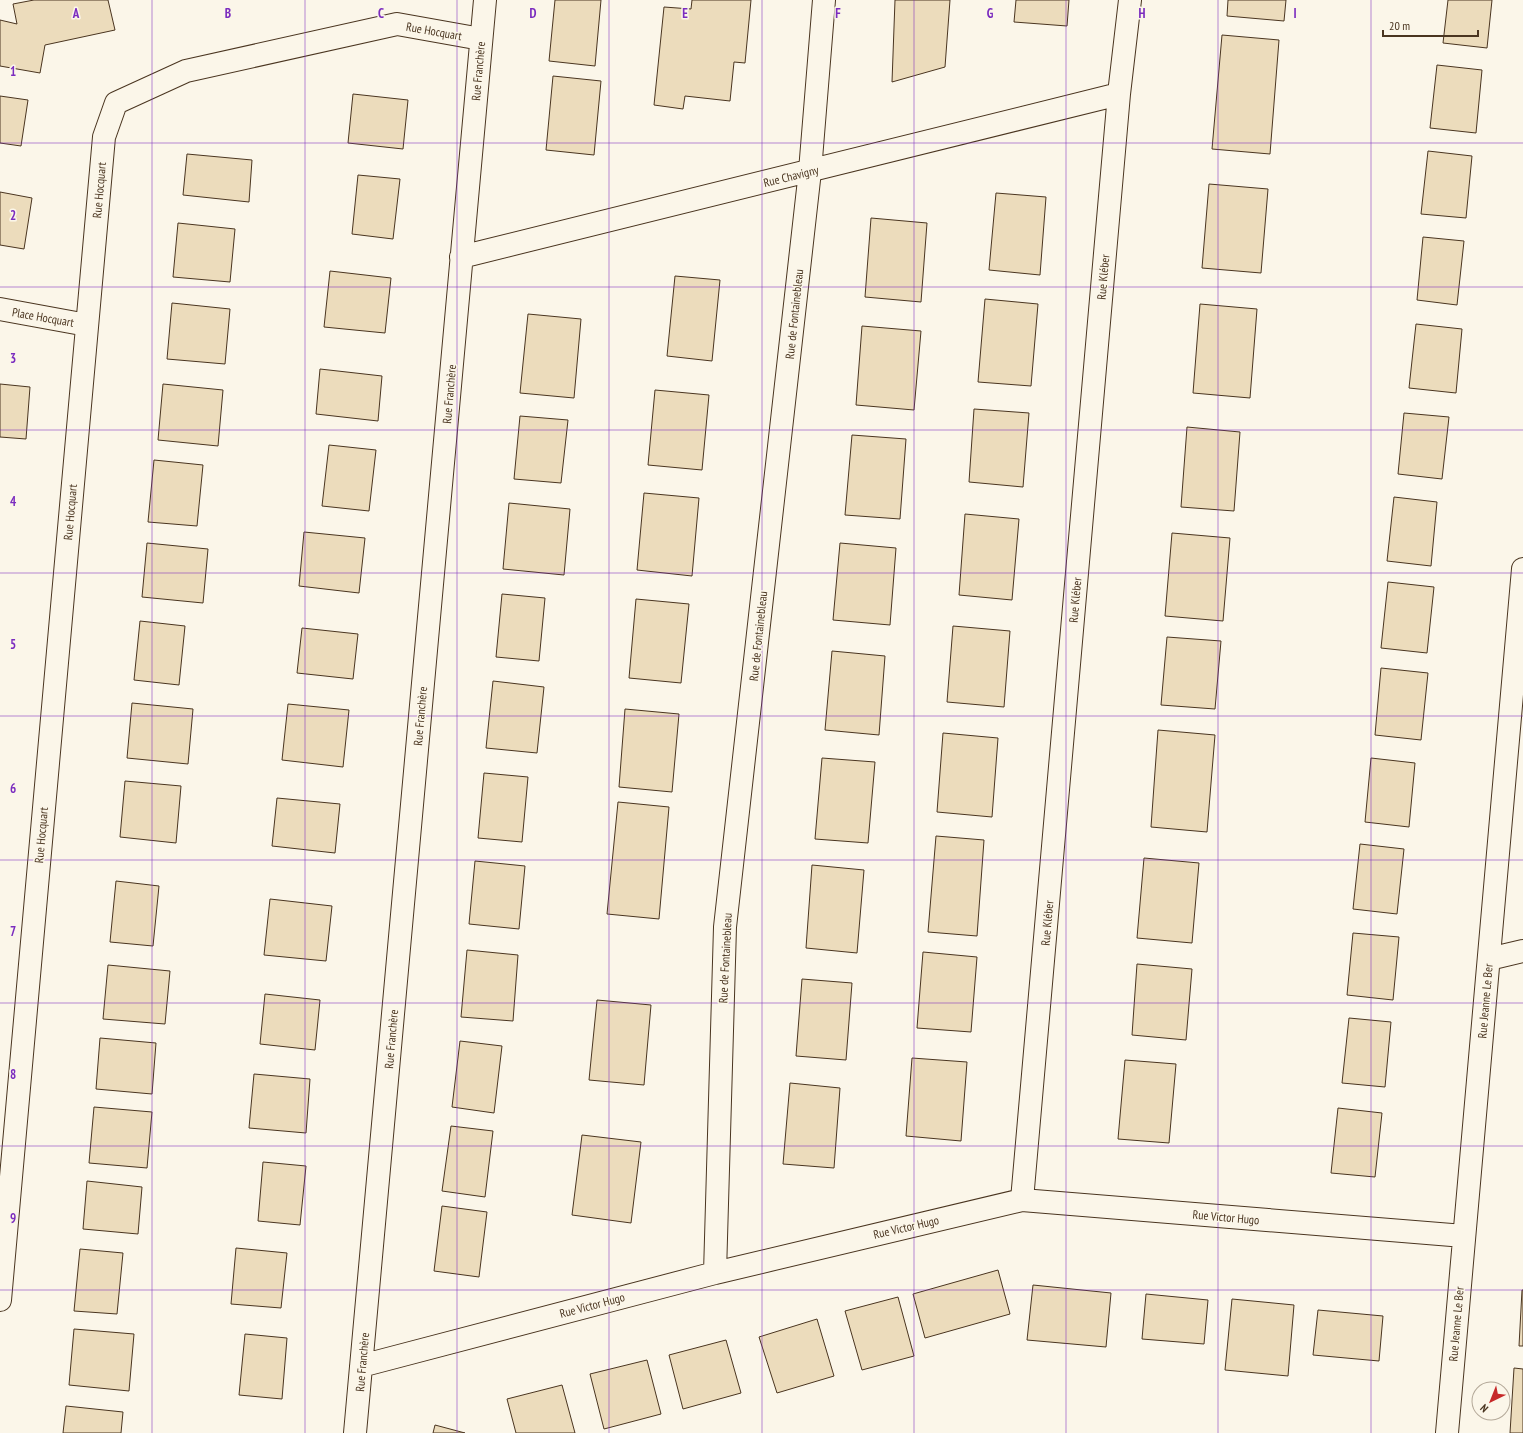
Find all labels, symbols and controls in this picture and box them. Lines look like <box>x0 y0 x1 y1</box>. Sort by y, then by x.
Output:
text: A <box>72 5 80 22</box>
text: B <box>225 5 231 22</box>
text: C <box>378 5 384 22</box>
text: D <box>530 5 537 22</box>
text: E <box>682 5 688 22</box>
text: F <box>835 5 841 22</box>
text: G <box>987 5 994 22</box>
text: H <box>1139 5 1146 22</box>
text: I <box>1293 5 1297 22</box>
scale bar <box>1383 12 1478 38</box>
text: 20 m <box>1389 18 1410 33</box>
street label: Rue Hocquart <box>405 19 464 43</box>
street label: Rue Franchère <box>468 41 488 101</box>
text: 1 <box>10 63 16 80</box>
street label: Rue Hocquart <box>89 161 109 219</box>
street label: Rue Chavigny <box>762 162 821 190</box>
text: 2 <box>10 207 16 224</box>
street label: Rue Kléber <box>1094 253 1113 300</box>
street label: Rue de Fontainebleau <box>782 268 806 360</box>
street label: Place Hocquart <box>11 304 76 330</box>
text: 3 <box>10 350 16 367</box>
street label: Rue Franchère <box>439 364 459 424</box>
street label: Rue Hocquart <box>60 483 80 541</box>
text: 4 <box>10 493 17 510</box>
street label: Rue Kléber <box>1066 576 1085 623</box>
street label: Rue de Fontainebleau <box>746 590 770 682</box>
text: 5 <box>10 636 16 653</box>
street label: Rue Franchère <box>410 686 430 746</box>
text: 6 <box>10 780 16 797</box>
street label: Rue Hocquart <box>31 806 51 864</box>
street label: Rue Kléber <box>1038 899 1057 946</box>
street label: Rue de Fontainebleau <box>715 912 735 1004</box>
text: 7 <box>10 923 16 940</box>
street label: Rue Jeanne Le Ber <box>1474 962 1496 1039</box>
street label: Rue Franchère <box>381 1009 401 1069</box>
text: 8 <box>10 1066 16 1083</box>
street label: Rue Victor Hugo <box>1192 1207 1260 1227</box>
text: 9 <box>10 1210 16 1227</box>
street label: Rue Victor Hugo <box>872 1212 940 1242</box>
street label: Rue Jeanne Le Ber <box>1445 1285 1467 1362</box>
street label: Rue Victor Hugo <box>558 1289 626 1321</box>
street label: Rue Franchère <box>352 1332 372 1392</box>
north arrow <box>1471 1381 1511 1421</box>
text: N <box>1477 1401 1491 1415</box>

